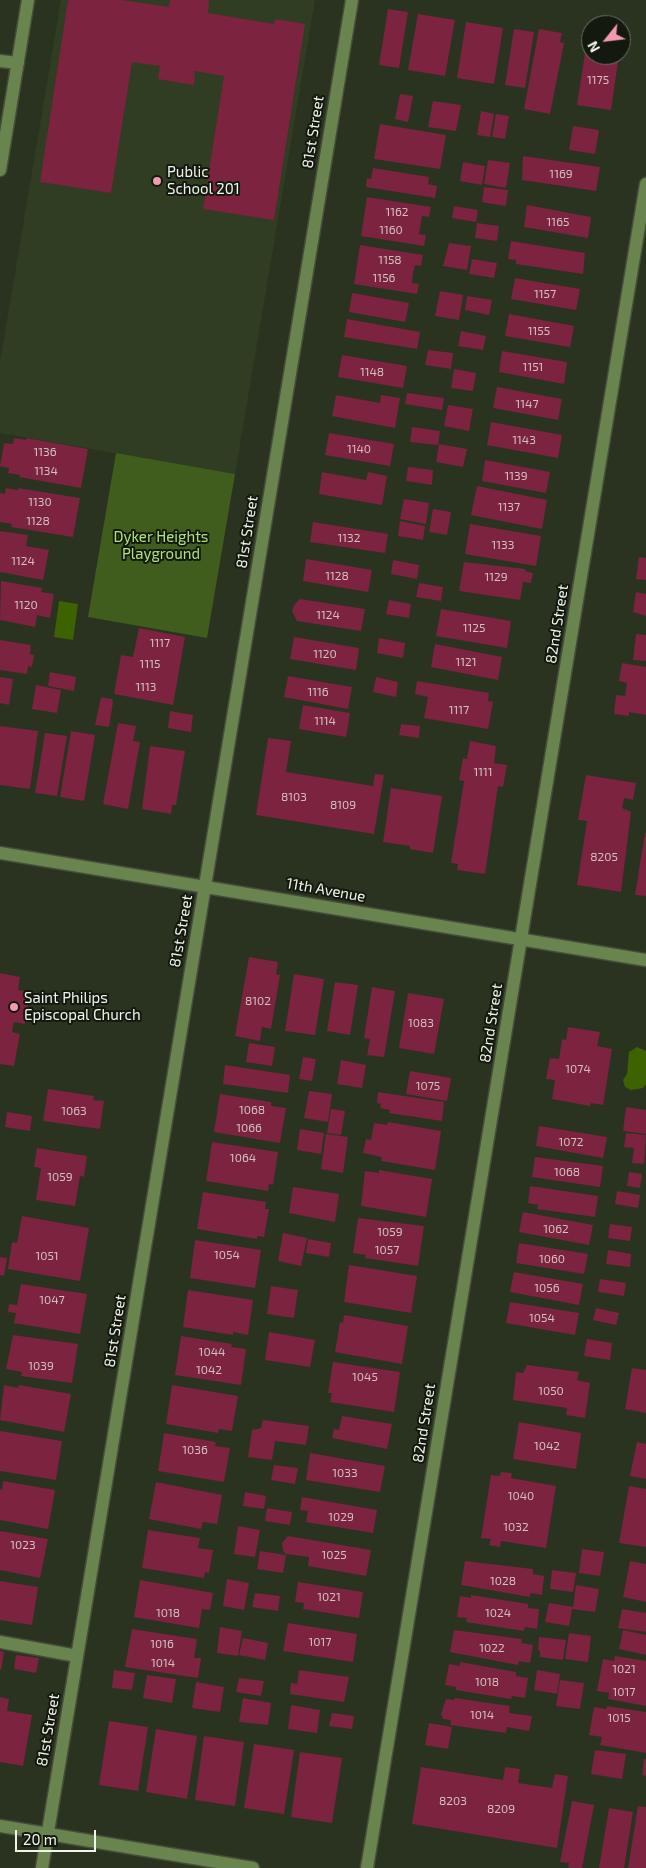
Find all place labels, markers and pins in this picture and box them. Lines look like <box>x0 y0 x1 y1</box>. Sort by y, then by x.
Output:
place label: Public School 201 <box>167 163 240 198</box>
marker: Public School 201 <box>151 175 163 187</box>
place label: Saint Philips Episcopal Church <box>24 989 141 1024</box>
marker: Saint Philips Episcopal Church <box>8 1001 20 1013</box>

